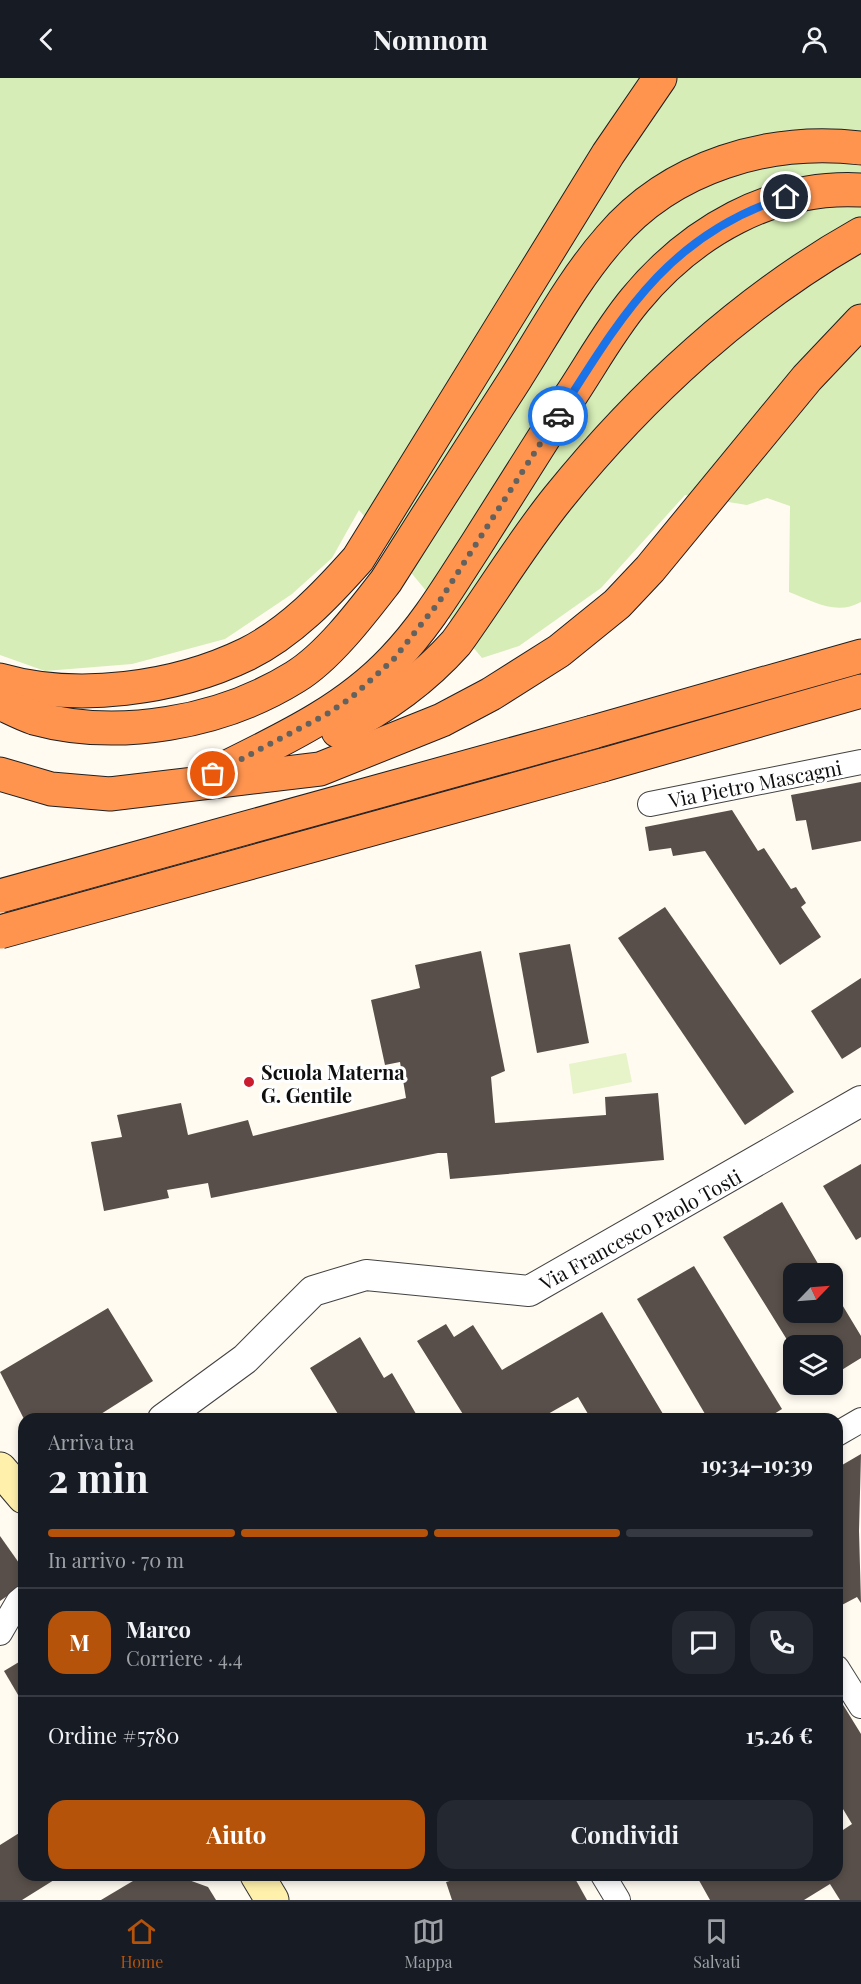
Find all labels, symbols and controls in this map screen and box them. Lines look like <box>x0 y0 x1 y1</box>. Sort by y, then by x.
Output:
text: Nomnom <box>373 21 488 57</box>
icon: back <box>30 23 63 56</box>
icon: person <box>798 23 831 56</box>
pin <box>760 171 811 222</box>
icon: home <box>769 180 802 213</box>
courier <box>528 386 588 446</box>
icon: car <box>542 400 575 433</box>
pin <box>187 748 238 799</box>
street label: Via Pietro Mascagni <box>665 753 844 813</box>
icon: bag <box>196 757 229 790</box>
place label: Scuola Materna G. Gentile <box>261 1058 405 1108</box>
marker: Scuola Materna G. Gentile <box>242 1075 256 1089</box>
street label: Via Francesco Paolo Tosti <box>533 1162 746 1296</box>
north arrow <box>783 1263 843 1323</box>
map controls <box>783 1263 843 1395</box>
button: layers <box>783 1335 843 1395</box>
text: Arriva tra <box>48 1428 134 1455</box>
text: 19:34–19:39 <box>701 1449 813 1479</box>
text: 2 min <box>48 1451 149 1503</box>
text: In arrivo · 70 m <box>48 1546 184 1573</box>
button: chat <box>672 1611 735 1674</box>
button: phone <box>750 1611 813 1674</box>
text: Marco <box>126 1614 191 1644</box>
text: M <box>69 1627 90 1657</box>
text: Corriere · 4.4 <box>126 1644 243 1671</box>
text: Ordine #5780 <box>48 1720 179 1750</box>
text: 15.26 € <box>746 1720 813 1750</box>
button: Aiuto <box>48 1800 425 1869</box>
button: Condividi <box>437 1800 813 1869</box>
tab: Home <box>120 1915 163 1972</box>
tab: Mappa <box>404 1915 453 1972</box>
tab: Salvati <box>693 1915 741 1972</box>

